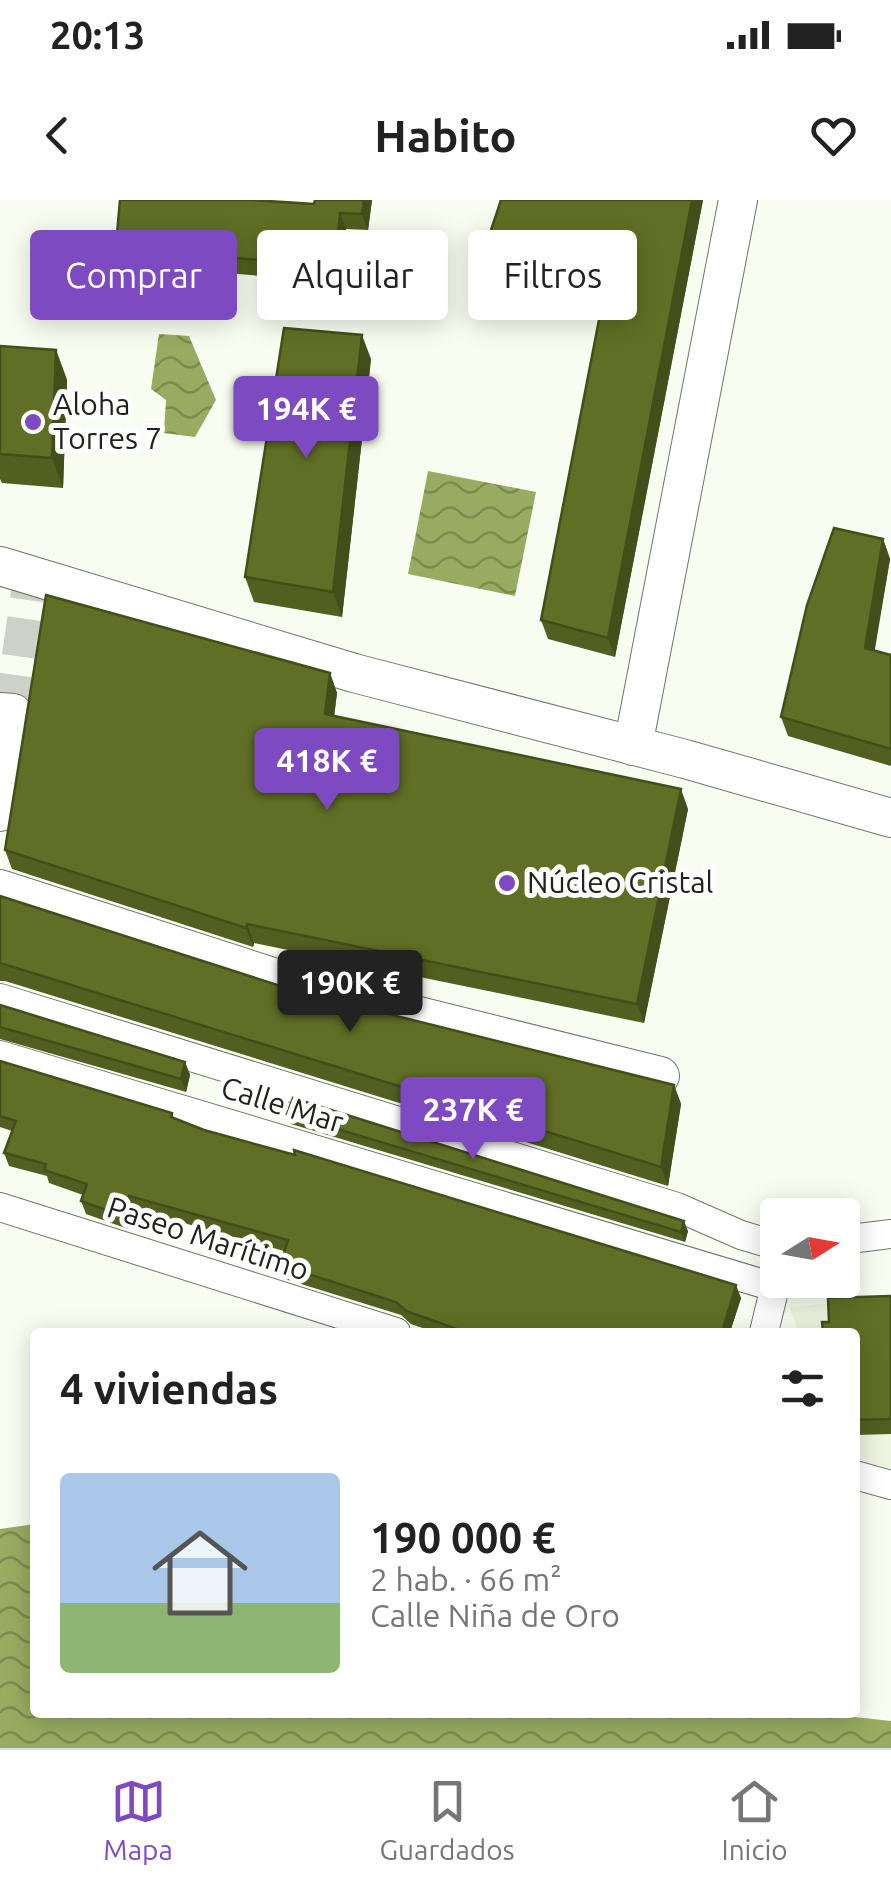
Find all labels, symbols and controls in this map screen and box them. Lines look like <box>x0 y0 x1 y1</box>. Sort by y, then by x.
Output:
text: 20:13 <box>50 14 145 56</box>
icon: back <box>30 108 85 163</box>
icon: heart <box>806 108 861 163</box>
text: Habito <box>374 110 517 161</box>
chip: Comprar <box>30 230 237 320</box>
chip: Alquilar <box>257 230 448 320</box>
chip: Filtros <box>468 230 637 320</box>
pin: 194K € <box>225 376 387 461</box>
place label: Aloha Torres 7 <box>53 387 162 455</box>
text: 194K € <box>255 390 357 426</box>
marker: Aloha Torres 7 <box>22 411 44 433</box>
pin: 418K € <box>246 728 408 813</box>
text: 418K € <box>276 742 378 778</box>
place label: Núcleo Cristal <box>527 865 714 899</box>
marker: Núcleo Cristal <box>496 872 518 894</box>
pin: 190K € <box>269 950 431 1035</box>
text: 190K € <box>299 964 401 1000</box>
street label: Calle Mar <box>217 1069 348 1139</box>
pin: 237K € <box>392 1077 554 1162</box>
text: 237K € <box>422 1091 524 1127</box>
street label: Paseo Marítimo <box>103 1189 313 1287</box>
north arrow <box>760 1198 860 1298</box>
map controls <box>760 1198 860 1298</box>
icon: filters <box>775 1361 830 1416</box>
text: 4 viviendas <box>60 1365 278 1412</box>
icon: home <box>140 1513 260 1633</box>
text: 190 000 € <box>370 1514 556 1561</box>
text: 2 hab. · 66 m² <box>370 1561 562 1597</box>
text: Calle Niña de Oro <box>370 1597 620 1633</box>
tab: Mapa <box>103 1774 173 1865</box>
tab: Guardados <box>380 1774 515 1865</box>
tab: Inicio <box>721 1774 788 1865</box>

